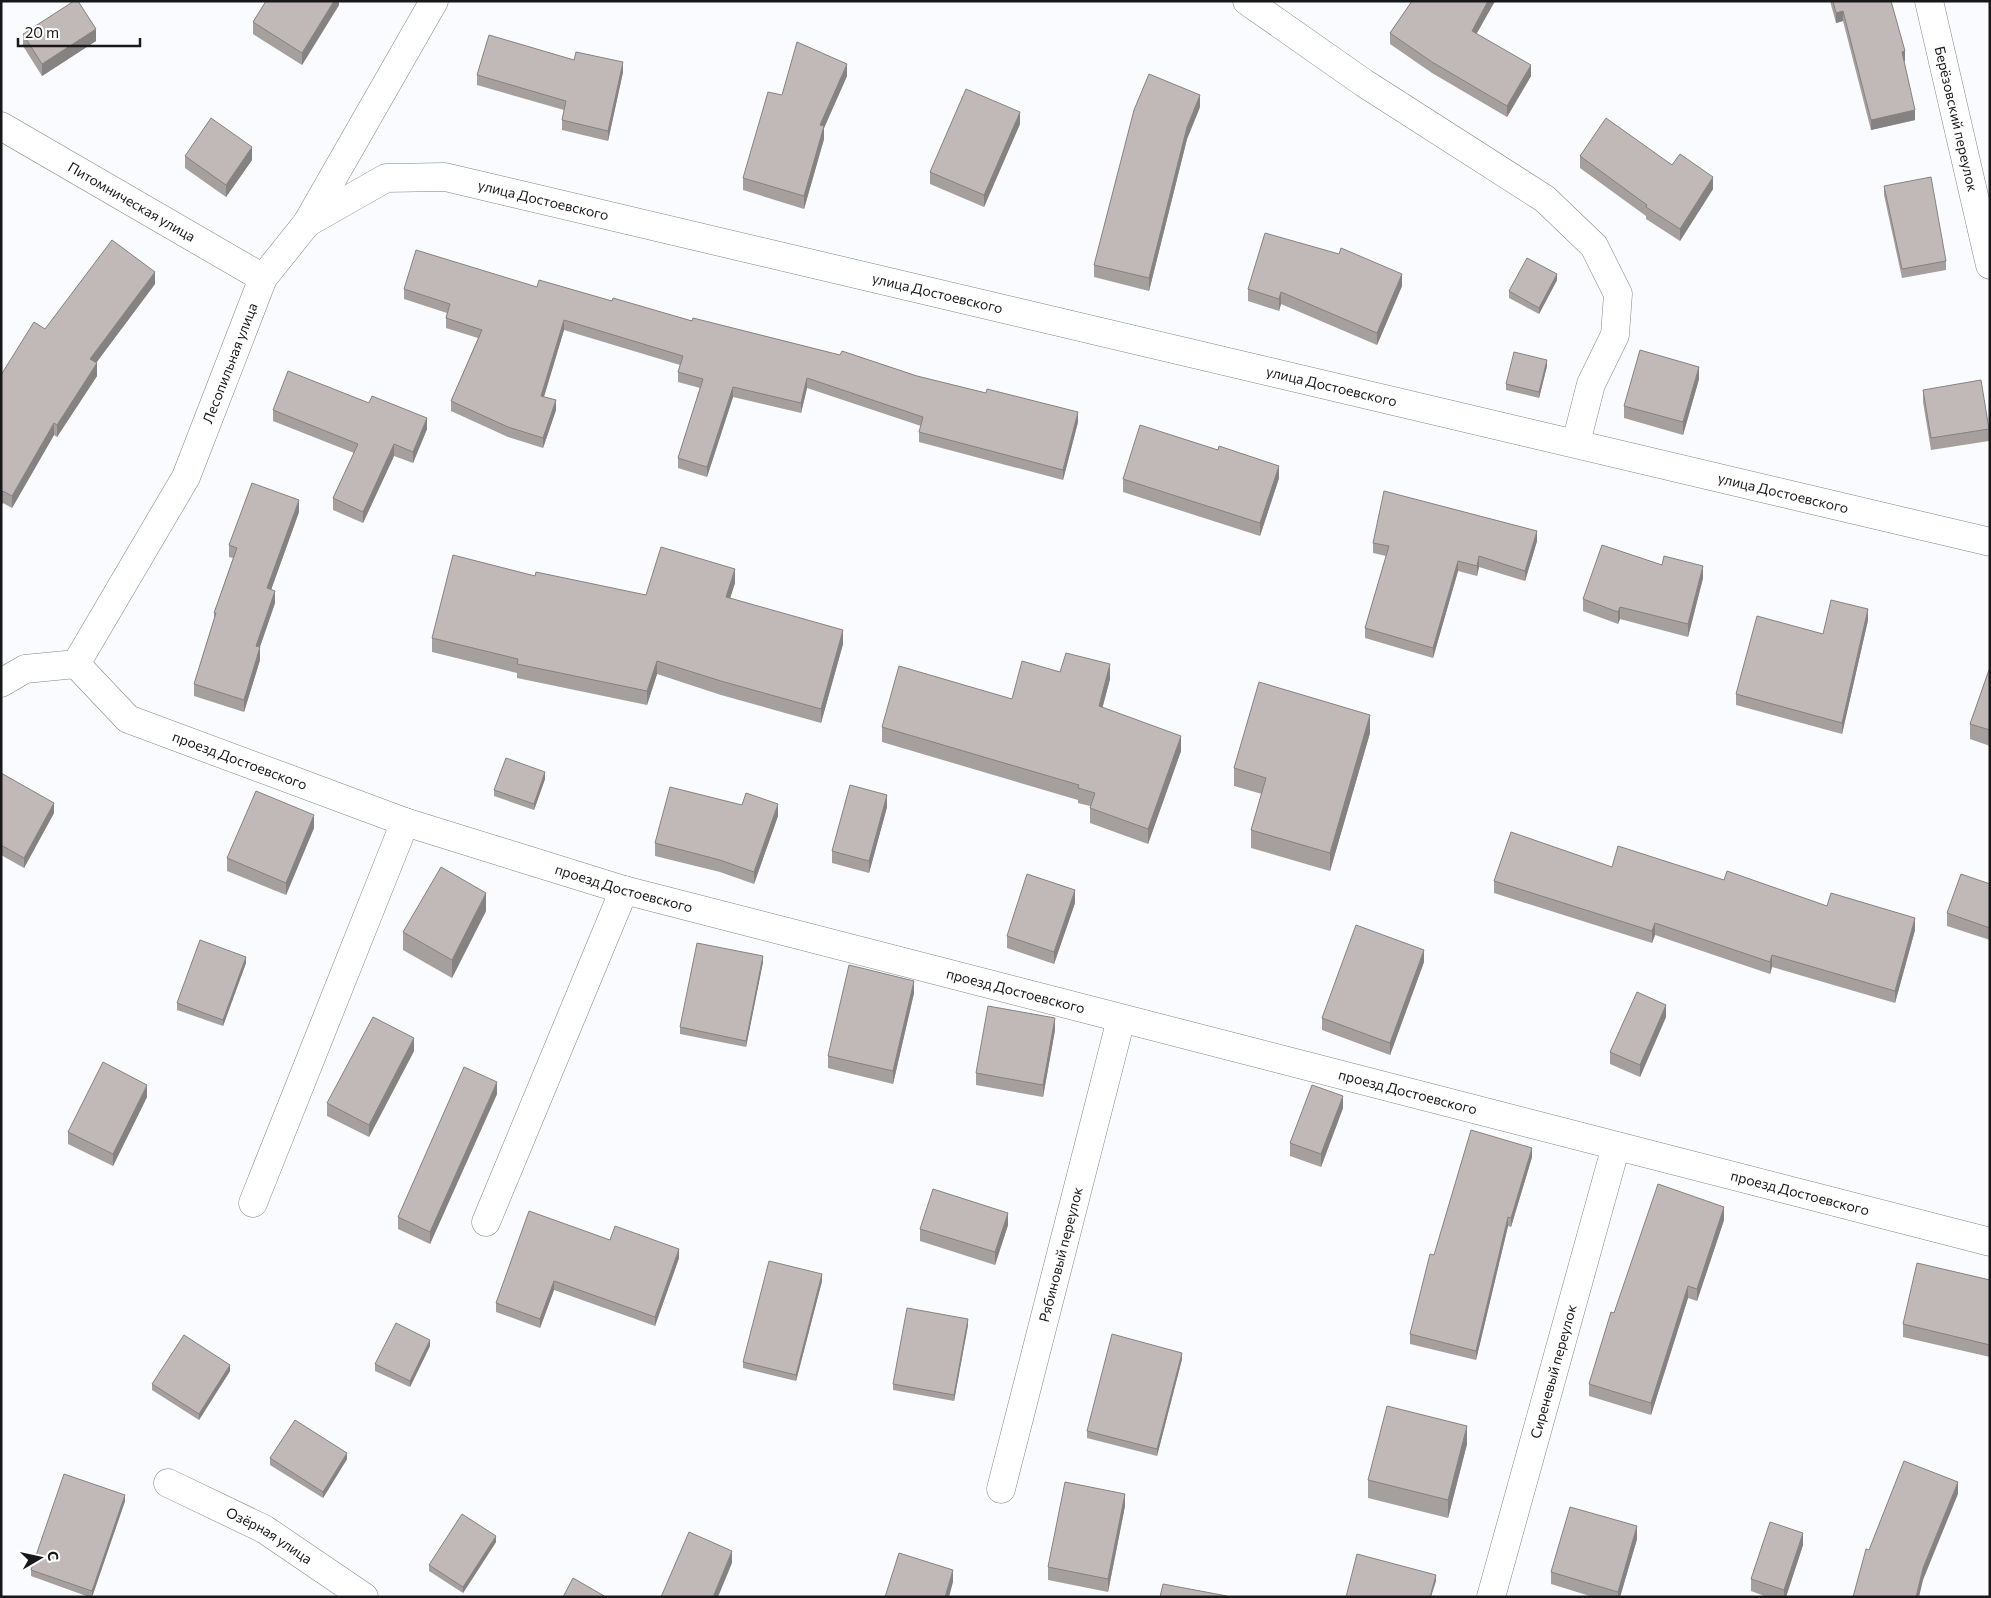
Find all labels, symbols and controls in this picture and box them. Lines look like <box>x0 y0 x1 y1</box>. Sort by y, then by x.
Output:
scale bar <box>18 15 140 47</box>
text: 20 m <box>25 23 59 41</box>
street label: Берёзовский переулок <box>1932 44 1982 194</box>
street label: Питомническая улица <box>65 158 198 245</box>
street label: улица Достоевского <box>476 176 611 223</box>
street label: улица Достоевского <box>871 269 1005 317</box>
street label: Лесопильная улица <box>199 300 261 426</box>
street label: улица Достоевского <box>1265 362 1399 410</box>
street label: улица Достоевского <box>1716 469 1850 516</box>
street label: проезд Достоевского <box>170 727 310 793</box>
street label: проезд Достоевского <box>553 860 695 915</box>
street label: проезд Достоевского <box>945 964 1087 1016</box>
street label: проезд Достоевского <box>1337 1065 1479 1118</box>
street label: проезд Достоевского <box>1729 1167 1871 1219</box>
street label: Рябиновый переулок <box>1035 1185 1086 1324</box>
street label: Сиреневый переулок <box>1526 1302 1580 1440</box>
street label: Озёрная улица <box>223 1503 316 1567</box>
north arrow <box>15 1533 65 1583</box>
text: С <box>44 1550 62 1562</box>

